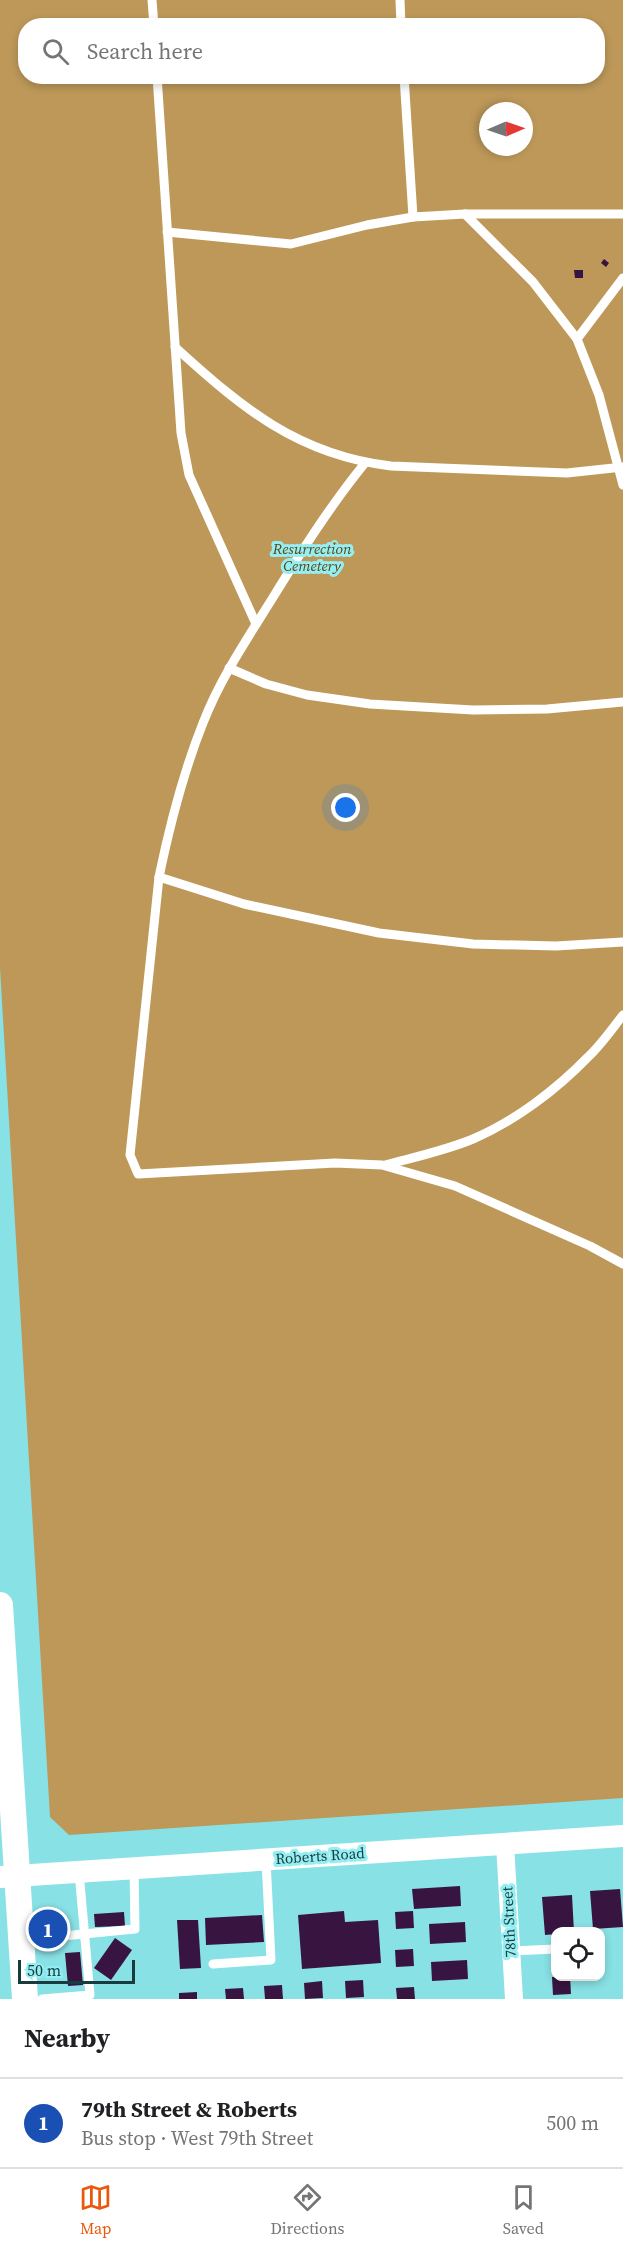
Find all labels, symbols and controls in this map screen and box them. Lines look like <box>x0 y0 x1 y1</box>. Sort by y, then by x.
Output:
search box <box>18 18 605 84</box>
icon: search <box>39 35 72 68</box>
text: Search here <box>87 36 203 66</box>
north arrow <box>479 102 533 156</box>
park label: Resurrection Cemetery <box>272 538 352 576</box>
your location <box>331 793 360 822</box>
street label: Roberts Road <box>275 1842 366 1869</box>
street label: 78th Street <box>496 1886 521 1958</box>
pin: 1 <box>28 1906 68 1952</box>
map controls <box>551 1927 605 1981</box>
button: locate <box>551 1927 605 1981</box>
scale bar <box>18 1957 135 1984</box>
text: 50 m <box>27 1959 61 1981</box>
text: Nearby <box>24 2020 110 2056</box>
text: 79th Street & Roberts <box>81 2094 297 2124</box>
text: 1 <box>38 2109 49 2137</box>
text: 500 m <box>546 2109 599 2137</box>
text: Bus stop · West 79th Street <box>81 2124 313 2152</box>
tab: Map <box>79 2181 112 2239</box>
tab: Directions <box>270 2181 345 2239</box>
tab: Saved <box>503 2181 544 2239</box>

